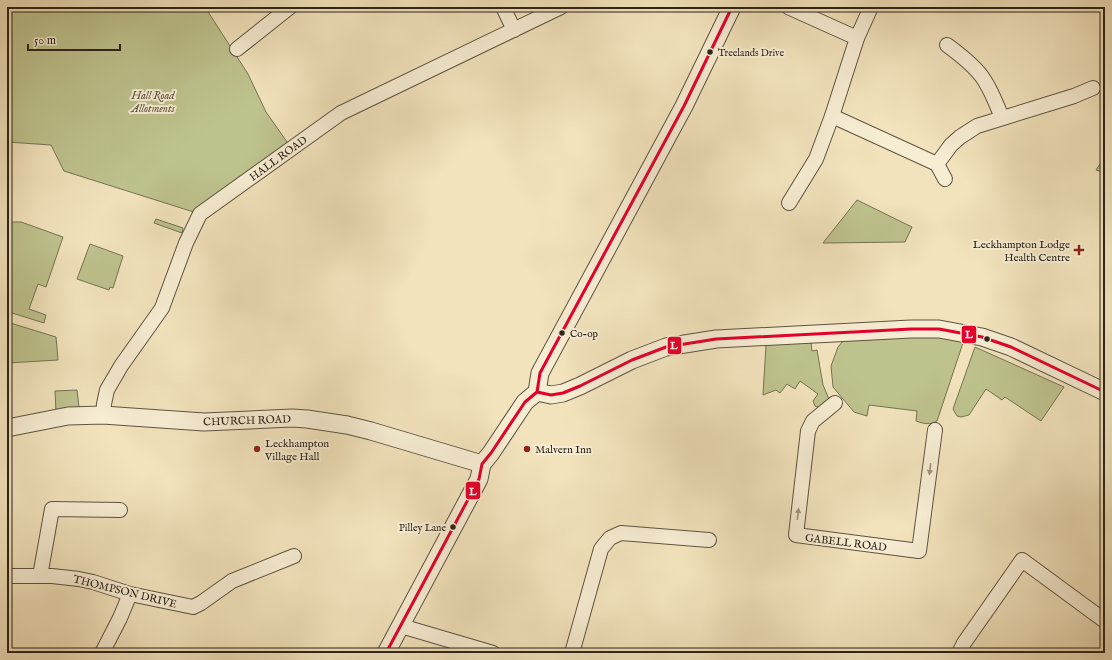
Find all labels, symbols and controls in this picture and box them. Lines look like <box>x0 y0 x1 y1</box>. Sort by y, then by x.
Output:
scale bar <box>28 26 120 52</box>
text: 50 m <box>34 33 56 48</box>
marker: Treelands Drive <box>705 47 715 57</box>
place label: Treelands Drive <box>718 47 784 60</box>
park label: Hall Road Allotments <box>130 89 176 116</box>
street label: HALL ROAD <box>247 133 310 185</box>
place label: Leckhampton Lodge Health Centre <box>973 238 1070 265</box>
marker: Leckhampton Lodge Health Centre <box>1073 244 1085 256</box>
line badge: L <box>961 325 977 344</box>
marker: Co-op <box>557 328 567 338</box>
place label: Co-op <box>570 328 599 341</box>
text: L <box>964 328 974 342</box>
unlabelled marker <box>982 334 992 344</box>
line badge: L <box>667 336 682 355</box>
text: L <box>669 339 679 353</box>
street label: CHURCH ROAD <box>203 412 291 430</box>
place label: Leckhampton Village Hall <box>264 437 329 464</box>
place label: Malvern Inn <box>535 443 592 457</box>
marker: Leckhampton Village Hall <box>252 444 262 454</box>
marker: Malvern Inn <box>522 444 532 454</box>
one-way arrow <box>927 463 933 475</box>
line badge: L <box>465 481 481 500</box>
text: L <box>468 485 478 499</box>
one-way arrow <box>795 508 801 520</box>
place label: Pilley Lane <box>399 522 446 535</box>
marker: Pilley Lane <box>448 522 458 532</box>
street label: GABELL ROAD <box>804 531 888 555</box>
street label: THOMPSON DRIVE <box>72 572 178 612</box>

